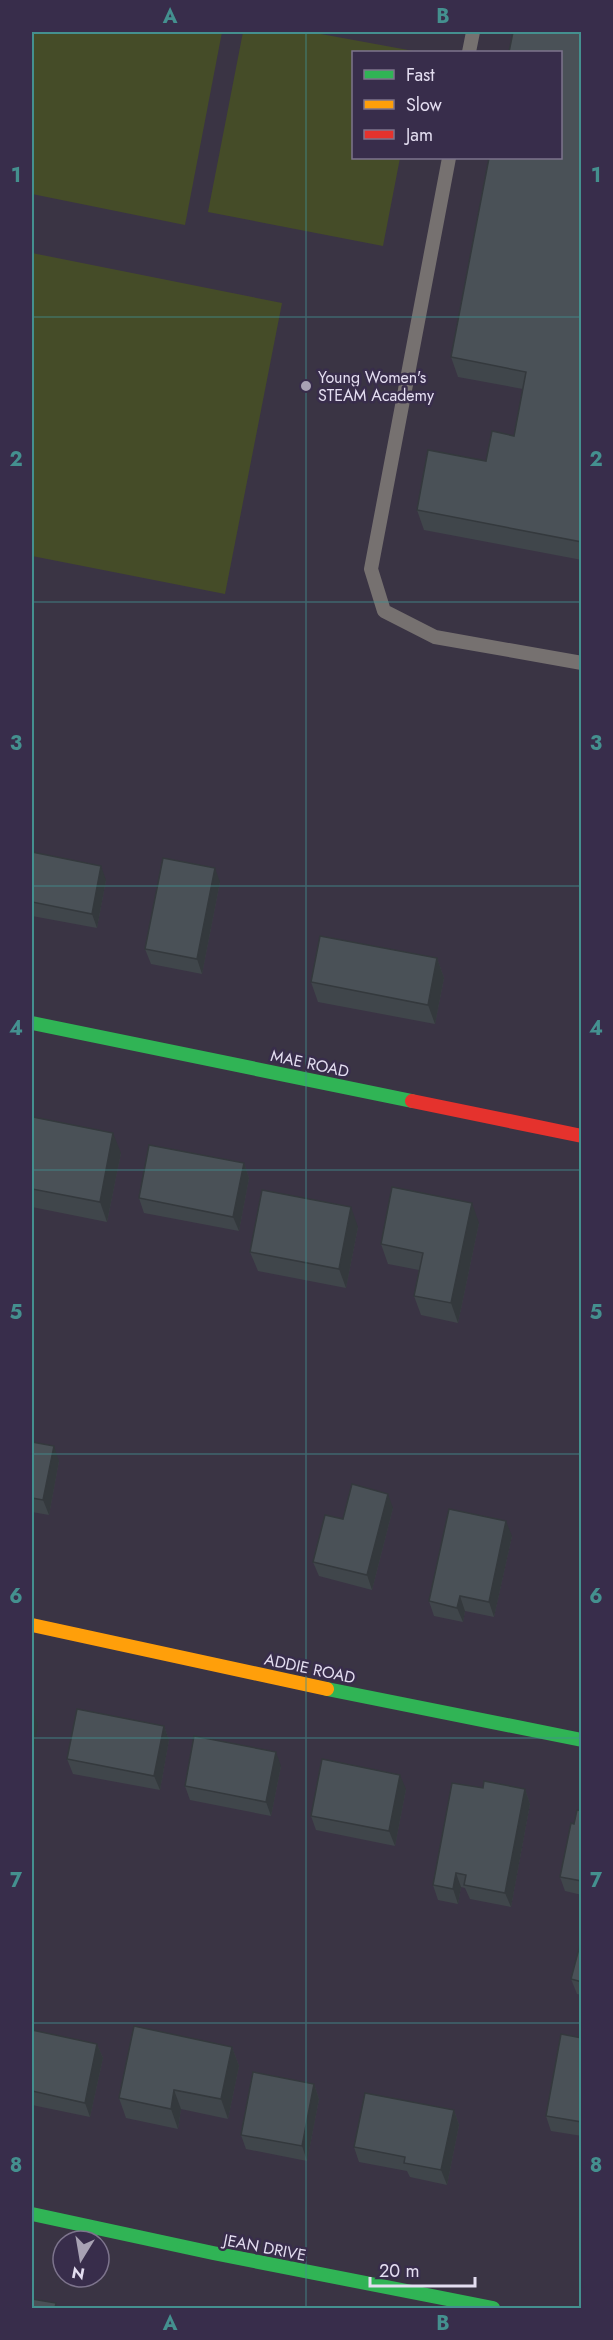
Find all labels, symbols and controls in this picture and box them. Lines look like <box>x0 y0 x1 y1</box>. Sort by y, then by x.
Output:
text: A <box>162 2 178 31</box>
text: B <box>436 2 450 31</box>
legend <box>352 51 562 159</box>
text: Fast <box>406 62 435 88</box>
text: Slow <box>406 92 443 118</box>
text: Jam <box>404 122 433 148</box>
text: 1 <box>11 161 21 190</box>
text: 1 <box>591 161 601 190</box>
place label: Young Women's STEAM Academy <box>318 366 435 407</box>
marker: Young Women's STEAM Academy <box>299 379 313 393</box>
text: 2 <box>9 445 23 474</box>
text: 2 <box>589 445 603 474</box>
text: 3 <box>10 729 22 758</box>
text: 3 <box>590 729 602 758</box>
text: 4 <box>9 1014 23 1043</box>
text: 4 <box>589 1014 603 1043</box>
street label: MAE ROAD <box>269 1044 351 1083</box>
text: 5 <box>10 1298 23 1327</box>
text: 5 <box>590 1298 603 1327</box>
text: 6 <box>9 1582 23 1611</box>
text: 6 <box>589 1582 603 1611</box>
street label: ADDIE ROAD <box>262 1648 358 1689</box>
text: 7 <box>10 1866 23 1895</box>
text: 7 <box>590 1866 603 1895</box>
text: 8 <box>10 2151 22 2180</box>
text: 8 <box>590 2151 602 2180</box>
street label: JEAN DRIVE <box>220 2228 308 2267</box>
north arrow <box>51 2229 111 2289</box>
scale bar <box>370 2250 475 2288</box>
text: 20 m <box>379 2258 419 2284</box>
text: N <box>70 2261 87 2286</box>
text: A <box>162 2309 178 2338</box>
text: B <box>436 2309 450 2338</box>

